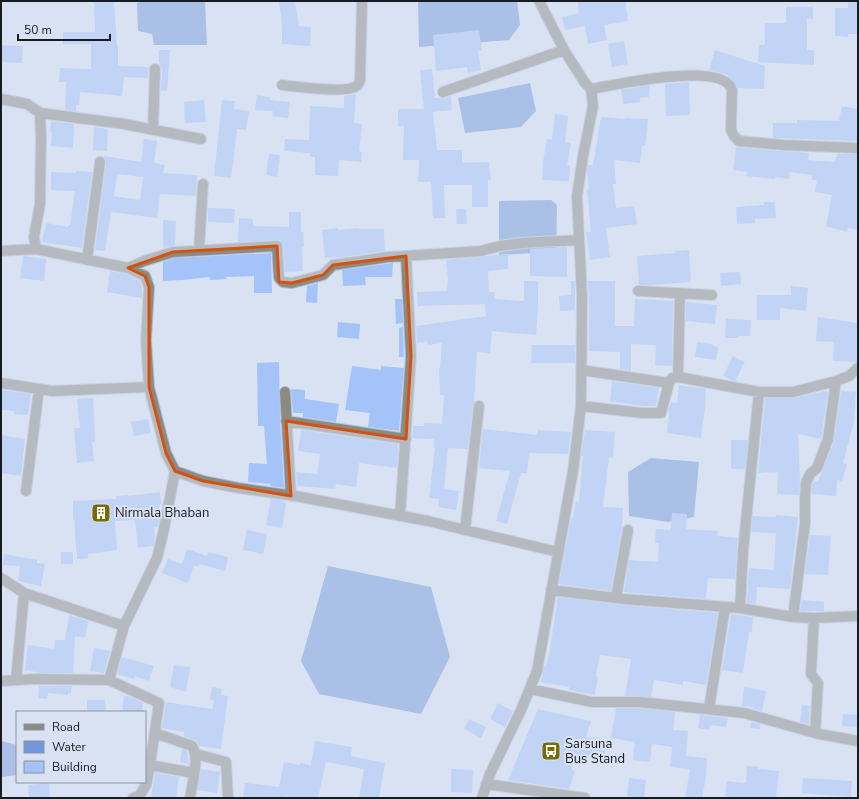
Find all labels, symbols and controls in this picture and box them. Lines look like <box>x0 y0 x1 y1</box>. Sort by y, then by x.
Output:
scale bar <box>18 16 110 42</box>
text: 50 m <box>24 22 52 38</box>
building icon: Nirmala Bhaban <box>90 502 112 524</box>
place label: Nirmala Bhaban <box>115 504 209 522</box>
legend <box>16 711 146 783</box>
text: Road <box>52 719 80 735</box>
place label: Sarsuna Bus Stand <box>565 735 625 768</box>
text: Water <box>52 739 86 755</box>
bus stop icon: Sarsuna Bus Stand <box>540 740 562 762</box>
text: Building <box>52 759 97 775</box>

